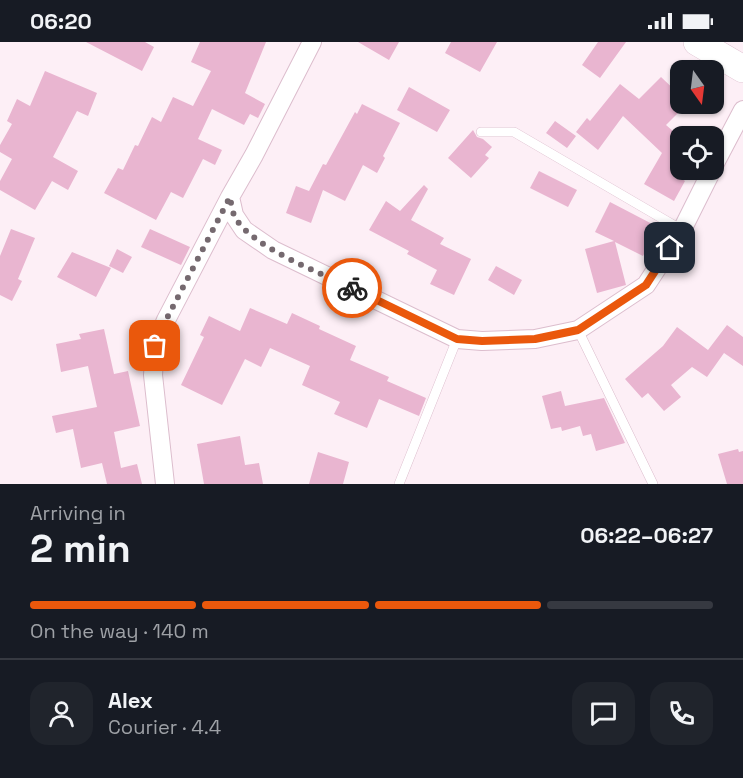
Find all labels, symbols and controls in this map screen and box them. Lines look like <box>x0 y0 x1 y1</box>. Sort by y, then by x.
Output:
text: 06:20 <box>30 7 92 35</box>
north arrow <box>670 60 724 114</box>
map controls <box>670 60 724 180</box>
button: locate <box>670 126 724 180</box>
pin <box>644 222 695 273</box>
icon: home <box>653 231 686 264</box>
courier <box>322 258 382 318</box>
icon: bike <box>336 272 369 305</box>
pin <box>129 320 180 371</box>
icon: bag <box>138 329 171 362</box>
text: Arriving in <box>30 500 126 526</box>
text: 06:22–06:27 <box>580 521 713 549</box>
text: 2 min <box>30 524 131 573</box>
text: On the way · 140 m <box>30 618 209 644</box>
button: person <box>30 682 93 745</box>
button: chat <box>572 682 635 745</box>
button: phone <box>650 682 713 745</box>
text: Alex <box>108 686 153 714</box>
text: Courier · 4.4 <box>108 714 221 740</box>

